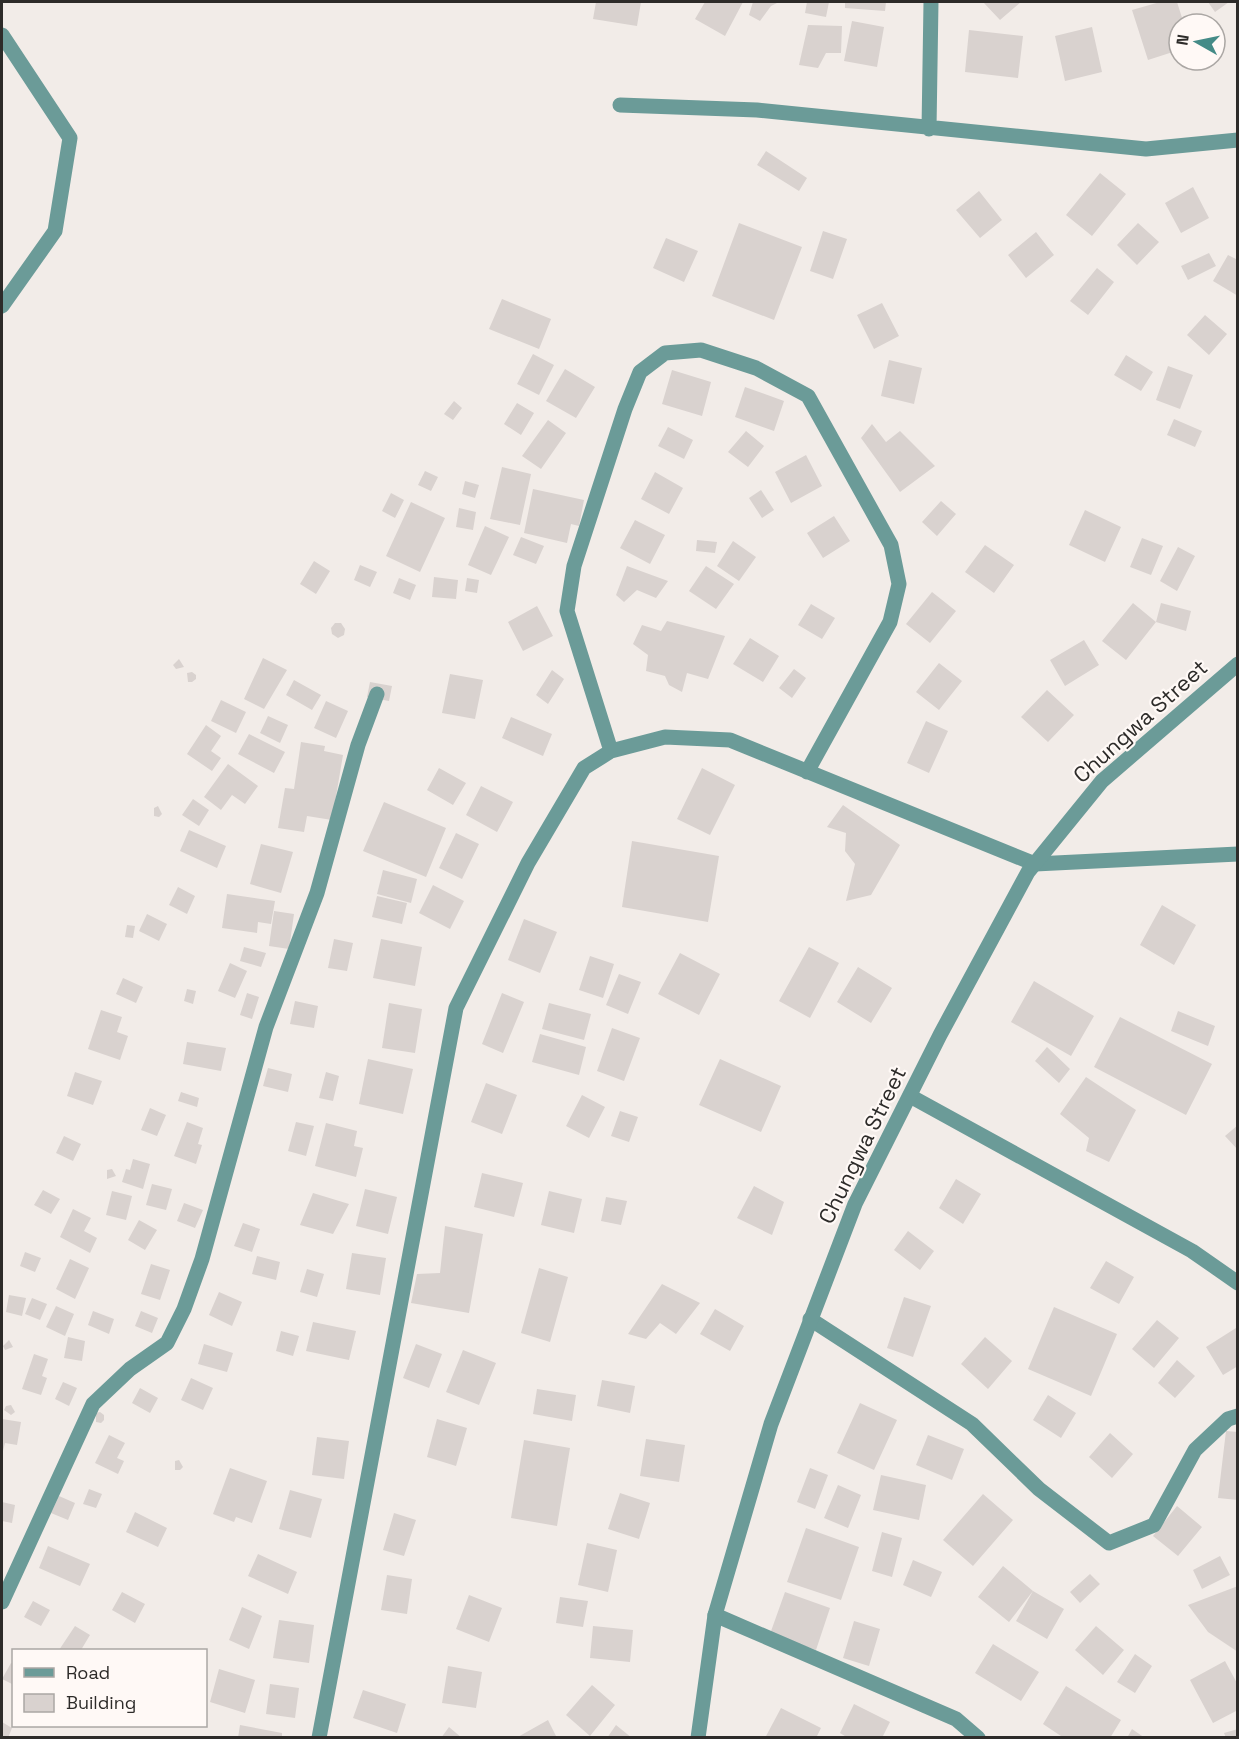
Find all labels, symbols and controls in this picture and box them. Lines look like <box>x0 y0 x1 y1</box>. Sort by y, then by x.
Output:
north arrow <box>1167 12 1227 72</box>
text: N <box>1171 33 1194 47</box>
street label: Chungwa Street <box>1067 653 1213 789</box>
street label: Chungwa Street <box>812 1062 912 1228</box>
legend <box>12 1649 207 1727</box>
text: Road <box>66 1661 110 1684</box>
text: Building <box>66 1691 136 1714</box>

